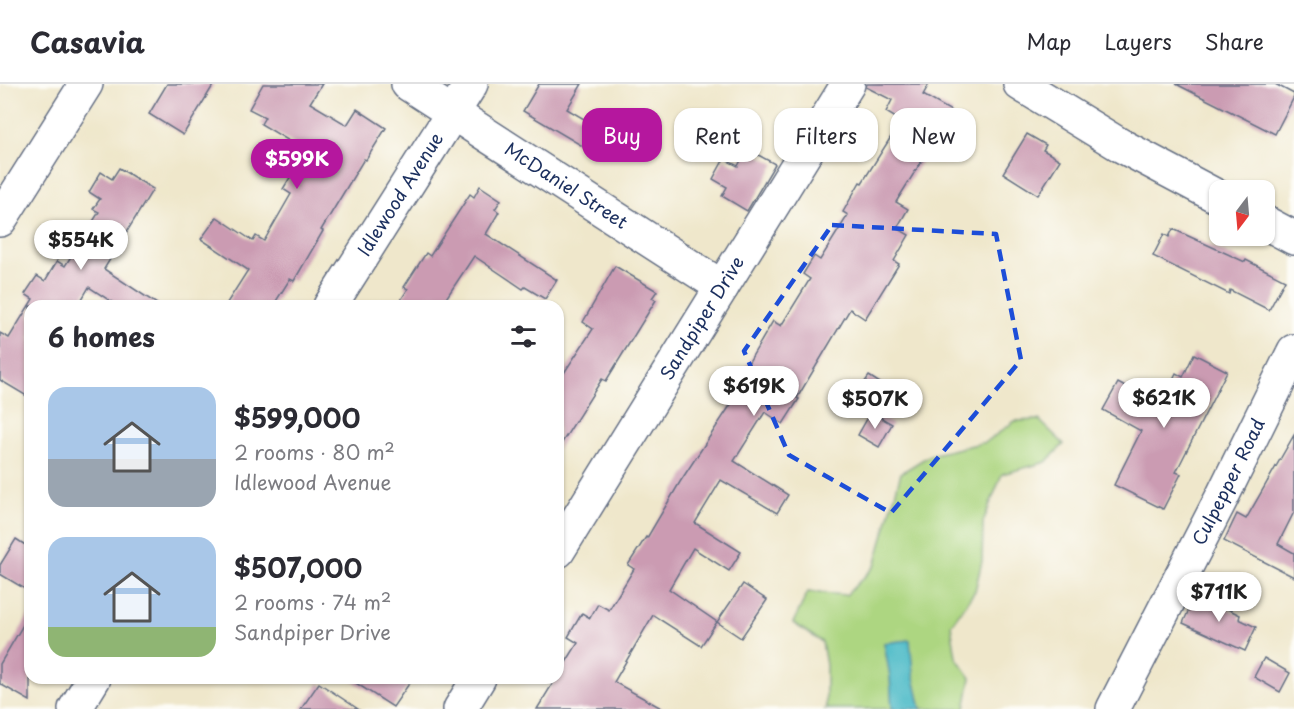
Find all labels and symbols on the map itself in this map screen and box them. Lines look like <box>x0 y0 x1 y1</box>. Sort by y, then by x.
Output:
street label: Idlewood Avenue <box>350 126 449 261</box>
street label: McDaniel Street <box>500 135 634 235</box>
pin: $599K <box>255 139 339 190</box>
north arrow <box>1209 180 1275 246</box>
pin: $554K <box>39 220 123 271</box>
street label: Sandpiper Drive <box>653 250 750 385</box>
pin: $619K <box>712 366 796 417</box>
pin: $621K <box>1122 378 1206 429</box>
pin: $507K <box>833 379 917 430</box>
street label: Culpepper Road <box>1185 413 1271 549</box>
pin: $711K <box>1177 572 1261 623</box>

